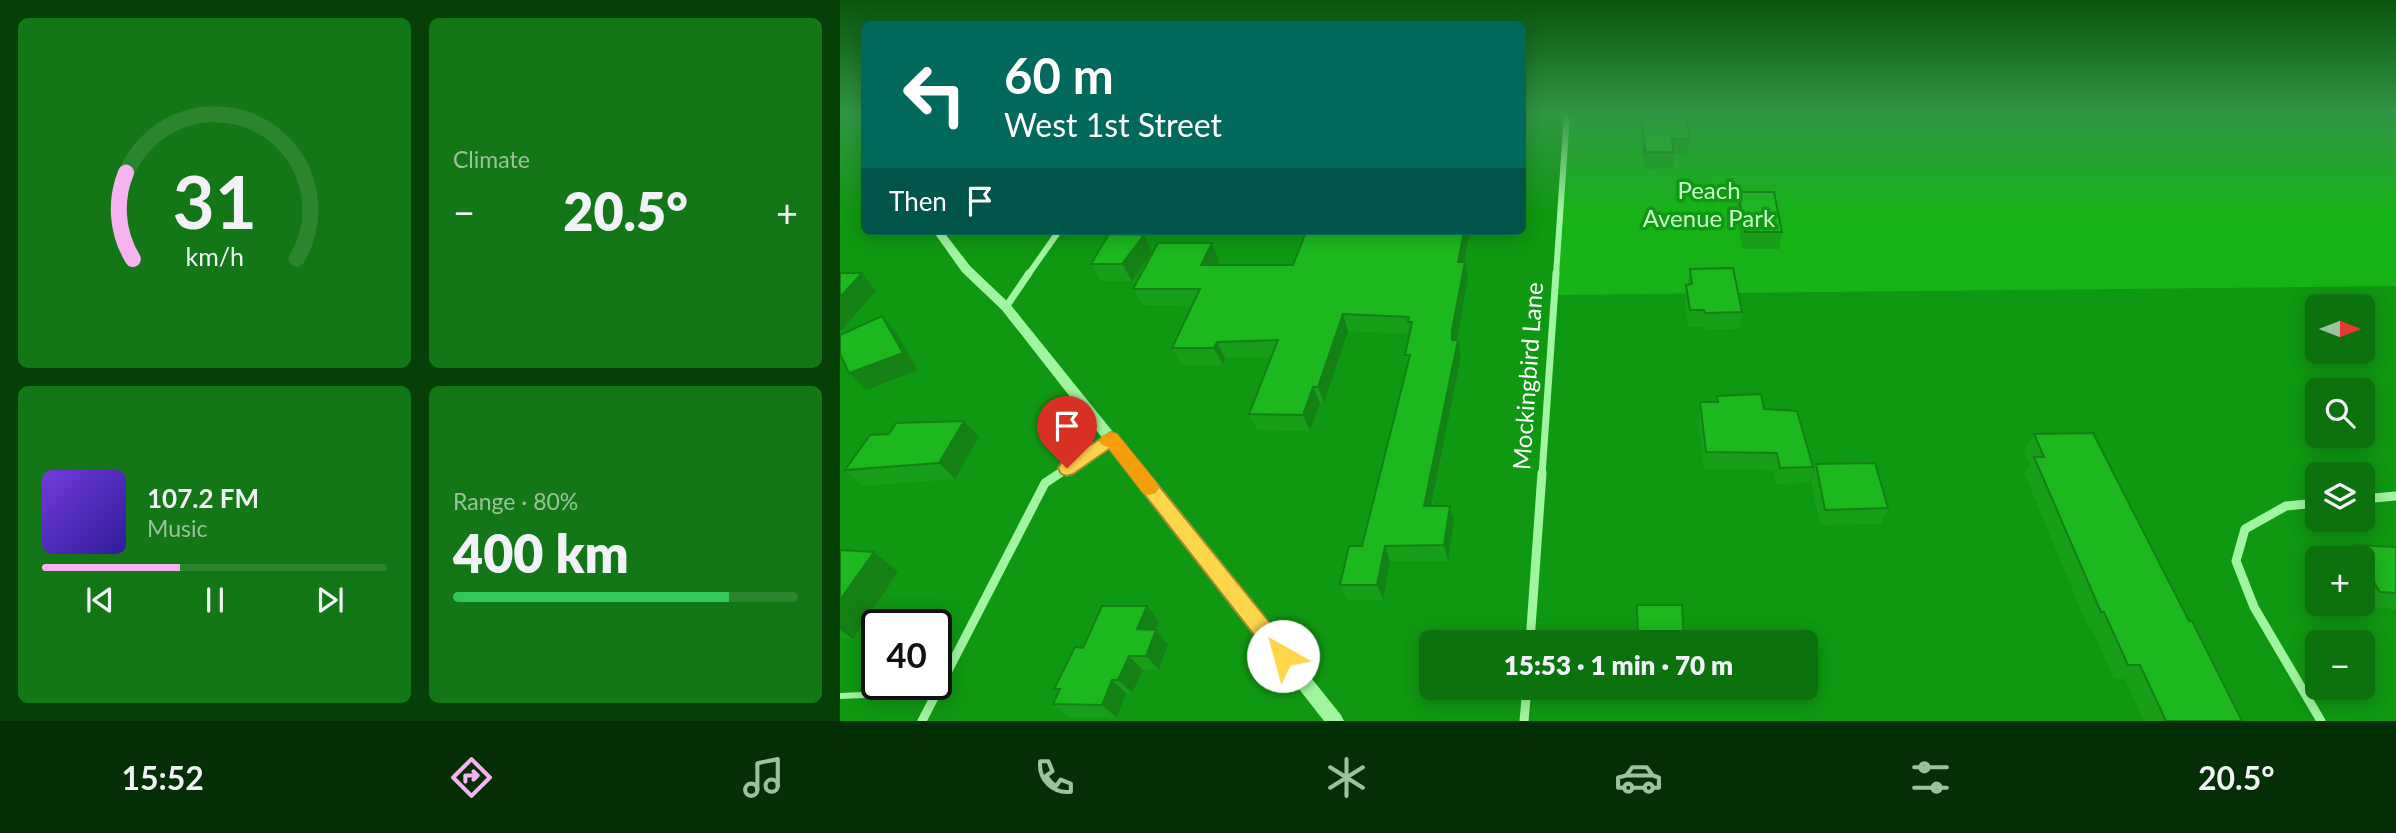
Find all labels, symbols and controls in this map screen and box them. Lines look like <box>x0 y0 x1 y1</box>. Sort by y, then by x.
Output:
text: 60 m <box>1004 46 1114 104</box>
icon: left <box>889 49 980 140</box>
text: West 1st Street <box>1004 105 1222 144</box>
text: Climate <box>453 145 530 173</box>
text: 31 <box>172 157 257 245</box>
park label: Peach Avenue Park <box>1643 175 1776 232</box>
text: 20.5° <box>563 180 688 242</box>
icon: arrive <box>961 182 999 220</box>
text: Then <box>889 185 947 217</box>
text: − <box>453 189 475 235</box>
text: + <box>776 189 798 235</box>
text: km/h <box>185 241 244 271</box>
street label: Mockingbird Lane <box>1506 281 1548 471</box>
north arrow <box>2305 294 2375 364</box>
map controls <box>2305 294 2375 700</box>
button: search <box>2305 378 2375 448</box>
pin <box>1037 396 1097 468</box>
icon: arrive <box>1048 407 1086 445</box>
button: layers <box>2305 462 2375 532</box>
text: 107.2 FM <box>147 482 259 514</box>
text: Range · 80% <box>453 487 578 515</box>
text: Music <box>147 514 207 542</box>
text: 400 km <box>453 522 629 584</box>
button: + <box>2305 546 2375 616</box>
icon: previous <box>81 581 119 619</box>
icon: pause <box>196 581 234 619</box>
icon: next <box>311 581 349 619</box>
speed limit sign: 40 <box>861 609 952 700</box>
position arrow <box>1246 619 1320 693</box>
button: − <box>2305 630 2375 700</box>
text: 15:53 · 1 min · 70 m <box>1504 649 1733 681</box>
icon: directions <box>447 753 496 802</box>
icon: music <box>739 753 788 802</box>
icon: phone <box>1030 753 1079 802</box>
icon: climate <box>1322 753 1371 802</box>
icon: car <box>1614 753 1663 802</box>
icon: filters <box>1906 753 1955 802</box>
text: 15:52 <box>121 758 204 797</box>
text: 20.5° <box>2198 758 2275 797</box>

